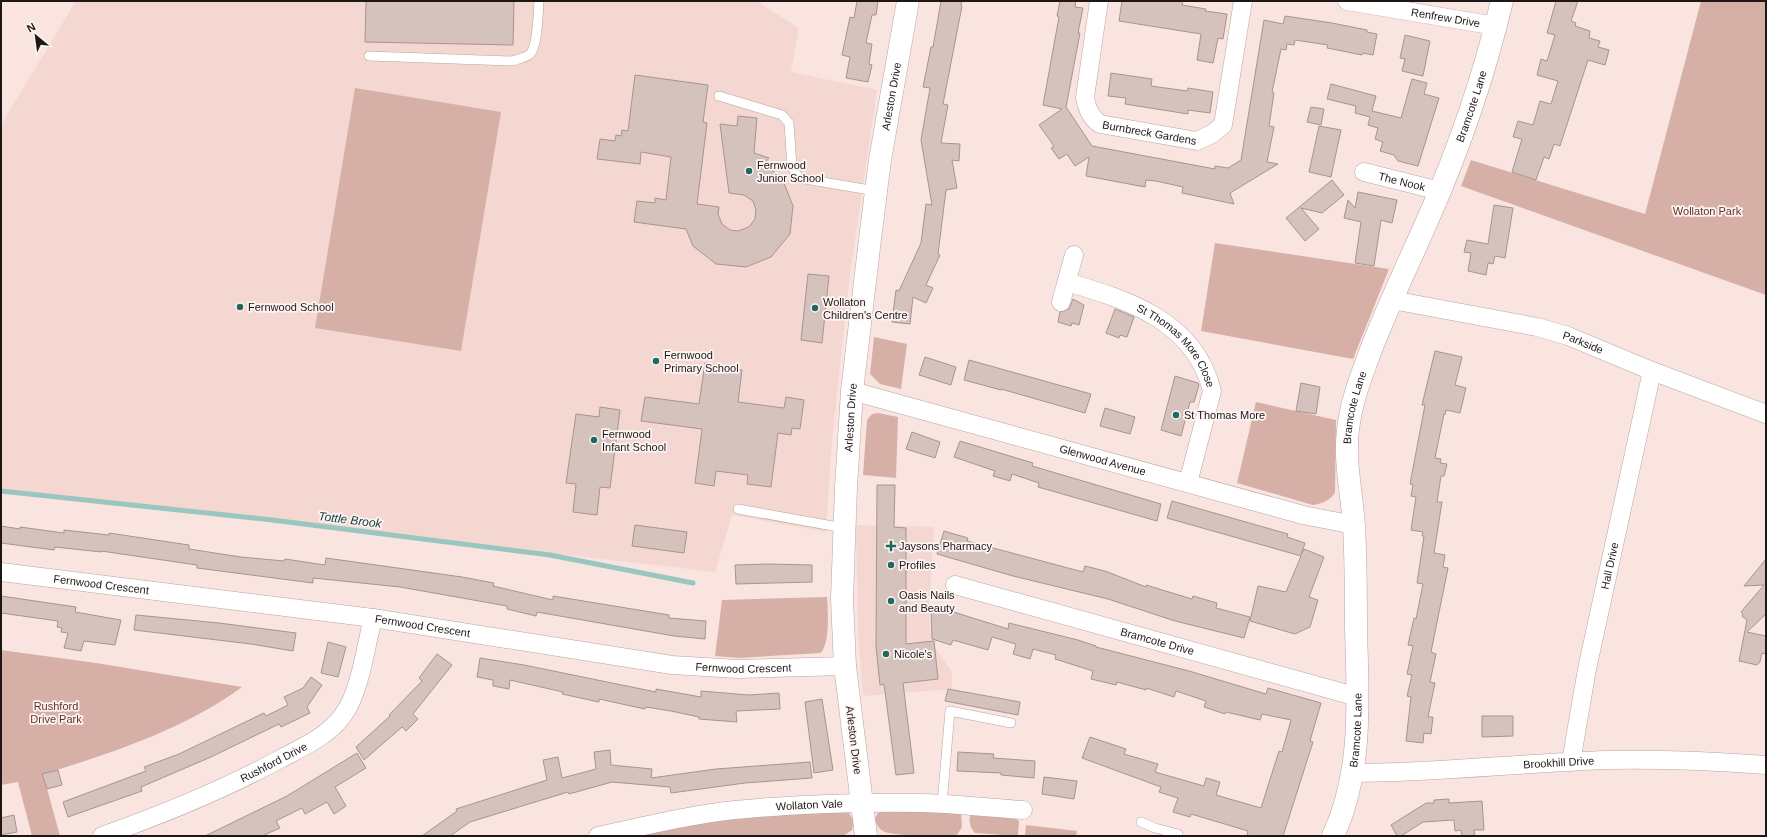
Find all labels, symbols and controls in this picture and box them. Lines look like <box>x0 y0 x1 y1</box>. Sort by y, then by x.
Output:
street label: Renfrew Drive <box>1410 6 1481 29</box>
north arrow <box>16 16 56 56</box>
text: N <box>25 20 38 34</box>
street label: Arleston Drive <box>879 61 903 131</box>
street label: Bramcote Lane <box>1454 69 1489 144</box>
street label: Burnbreck Gardens <box>1101 119 1198 147</box>
place label: Fernwood Junior School <box>757 159 824 184</box>
marker: Fernwood Junior School <box>744 166 754 176</box>
street label: The Nook <box>1377 170 1427 193</box>
park label: Wollaton Park <box>1673 205 1742 217</box>
place label: Wollaton Children's Centre <box>823 296 908 321</box>
place label: Fernwood School <box>248 301 334 313</box>
marker: Fernwood School <box>235 302 245 312</box>
street label: St Thomas More Close <box>1135 302 1217 389</box>
marker: Wollaton Children's Centre <box>810 303 820 313</box>
street label: Parkside <box>1561 329 1605 356</box>
place label: Fernwood Primary School <box>664 349 739 374</box>
marker: Fernwood Primary School <box>651 356 661 366</box>
street label: Bramcote Lane <box>1341 369 1369 444</box>
street label: Arleston Drive <box>842 382 859 452</box>
place label: St Thomas More <box>1184 409 1265 421</box>
marker: St Thomas More <box>1171 410 1181 420</box>
place label: Fernwood Infant School <box>602 428 666 453</box>
marker: Fernwood Infant School <box>589 435 599 445</box>
street label: Glenwood Avenue <box>1058 442 1147 478</box>
water label: Tottle Brook <box>318 509 383 531</box>
place label: Jaysons Pharmacy <box>899 540 992 552</box>
marker: Jaysons Pharmacy <box>886 541 896 551</box>
street label: Hall Drive <box>1599 541 1620 590</box>
place label: Profiles <box>899 559 936 571</box>
marker: Profiles <box>886 560 896 570</box>
street label: Fernwood Crescent <box>53 573 150 596</box>
place label: Oasis Nails and Beauty <box>899 589 955 614</box>
marker: Oasis Nails and Beauty <box>886 596 896 606</box>
street label: Fernwood Crescent <box>374 612 471 639</box>
street label: Bramcote Drive <box>1119 625 1195 657</box>
place label: Nicole's <box>894 648 933 660</box>
marker: Nicole's <box>881 649 891 659</box>
street label: Fernwood Crescent <box>695 660 792 675</box>
street label: Bramcote Lane <box>1347 693 1364 768</box>
park label: Rushford Drive Park <box>30 700 82 725</box>
street label: Arleston Drive <box>844 705 864 775</box>
street label: Rushford Drive <box>238 740 309 784</box>
street label: Brookhill Drive <box>1523 754 1594 771</box>
street label: Wollaton Vale <box>775 797 843 813</box>

